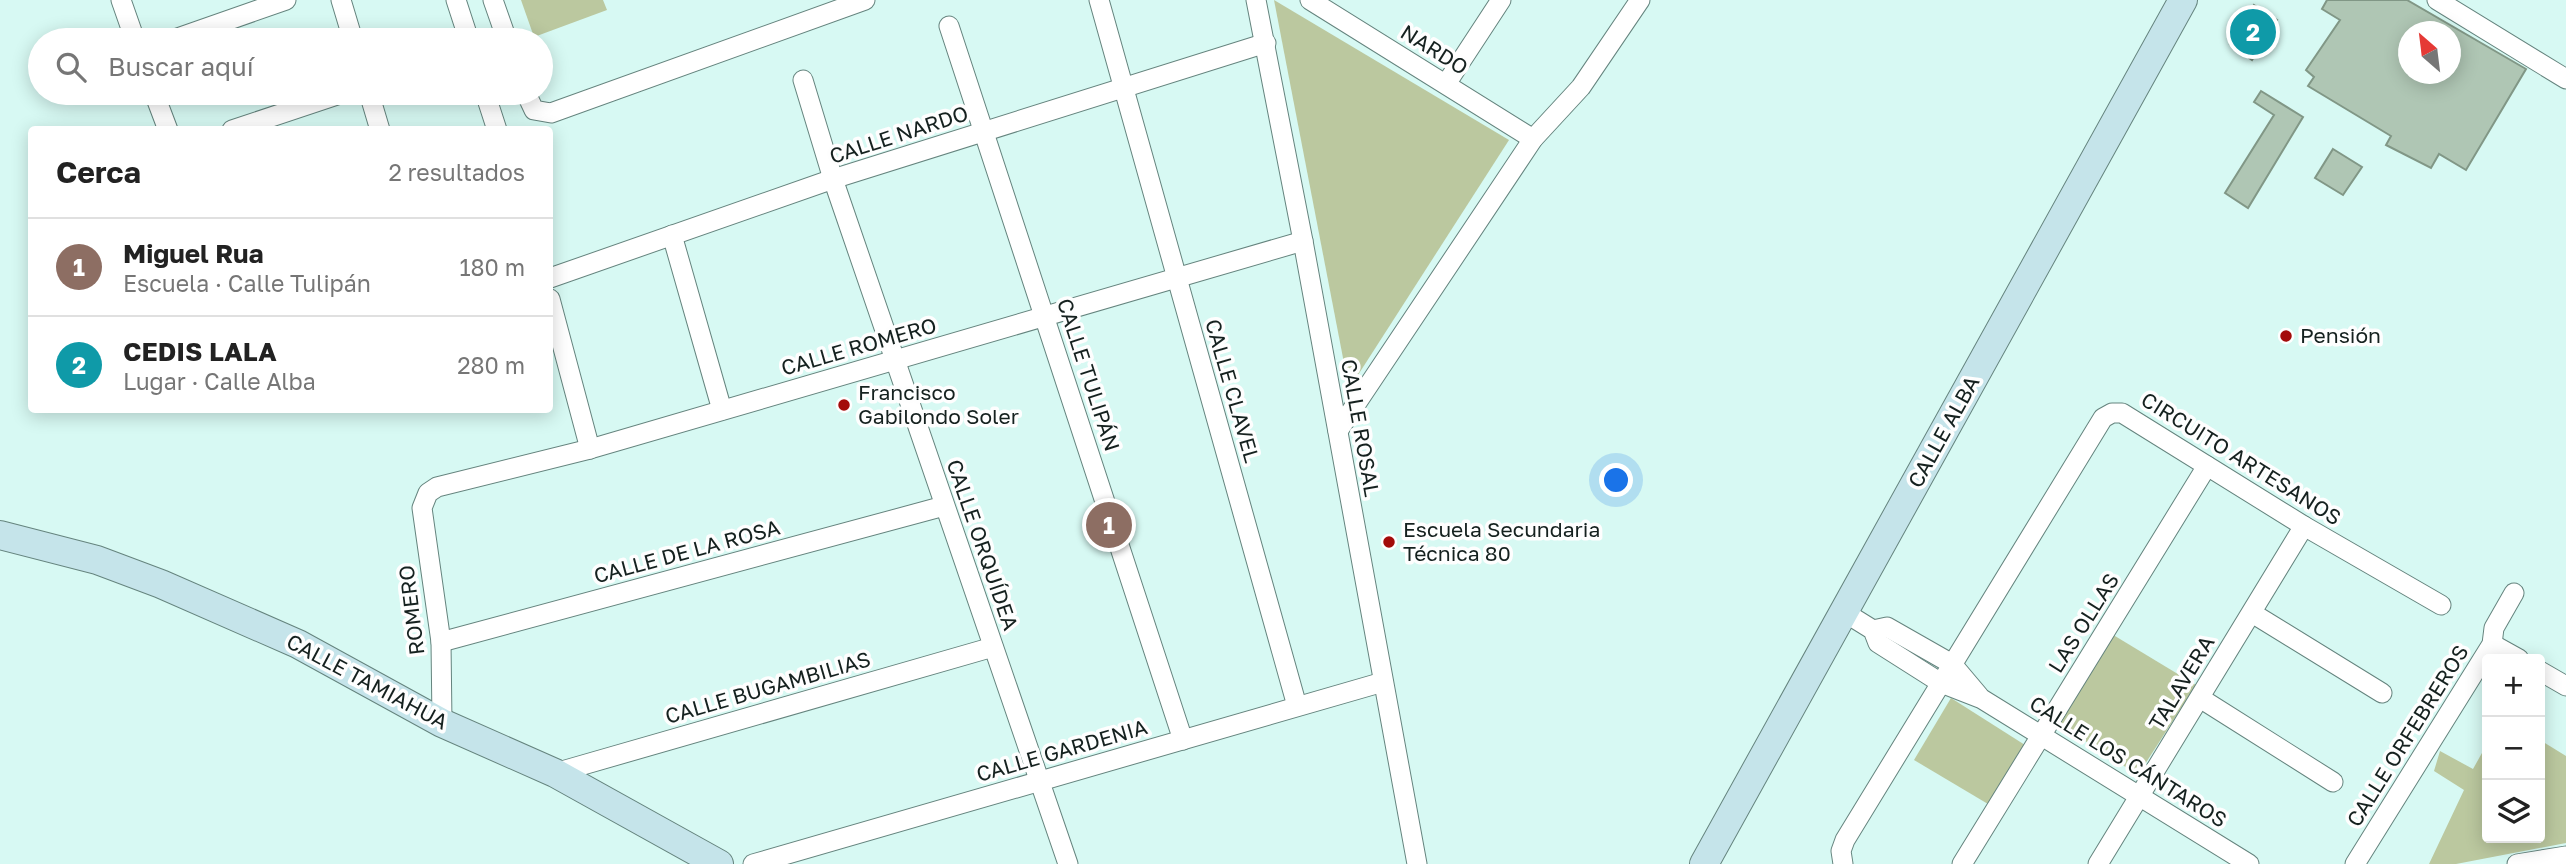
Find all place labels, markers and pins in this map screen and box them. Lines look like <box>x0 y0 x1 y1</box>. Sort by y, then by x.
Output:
pin: 2 <box>2230 6 2276 58</box>
place label: Pensión <box>2300 322 2381 348</box>
marker: Pensión <box>2278 328 2294 344</box>
place label: Francisco Gabilondo Soler <box>858 379 1019 429</box>
marker: Francisco Gabilondo Soler <box>836 397 852 413</box>
pin: 1 <box>1086 499 1132 551</box>
place label: Escuela Secundaria Técnica 80 <box>1403 516 1600 566</box>
marker: Escuela Secundaria Técnica 80 <box>1381 534 1397 550</box>

